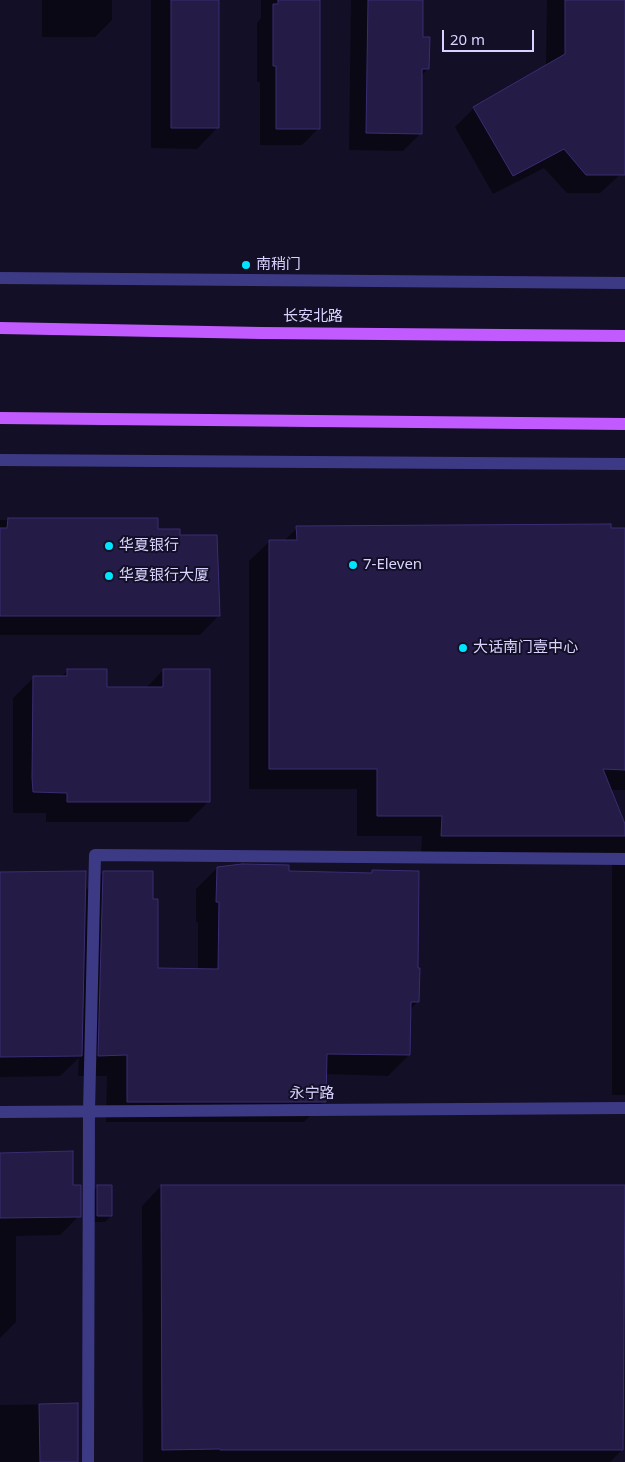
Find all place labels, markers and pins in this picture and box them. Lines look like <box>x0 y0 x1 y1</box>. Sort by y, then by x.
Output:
place label: 南稍门 <box>256 256 301 274</box>
marker: 南稍门 <box>240 259 252 271</box>
place label: 华夏银行 <box>119 537 179 555</box>
marker: 华夏银行 <box>103 540 115 552</box>
place label: 7-Eleven <box>363 556 422 574</box>
marker: 7-Eleven <box>347 559 359 571</box>
place label: 华夏银行大厦 <box>119 567 209 585</box>
marker: 华夏银行大厦 <box>103 570 115 582</box>
place label: 大话南门壹中心 <box>473 639 578 657</box>
marker: 大话南门壹中心 <box>457 642 469 654</box>

